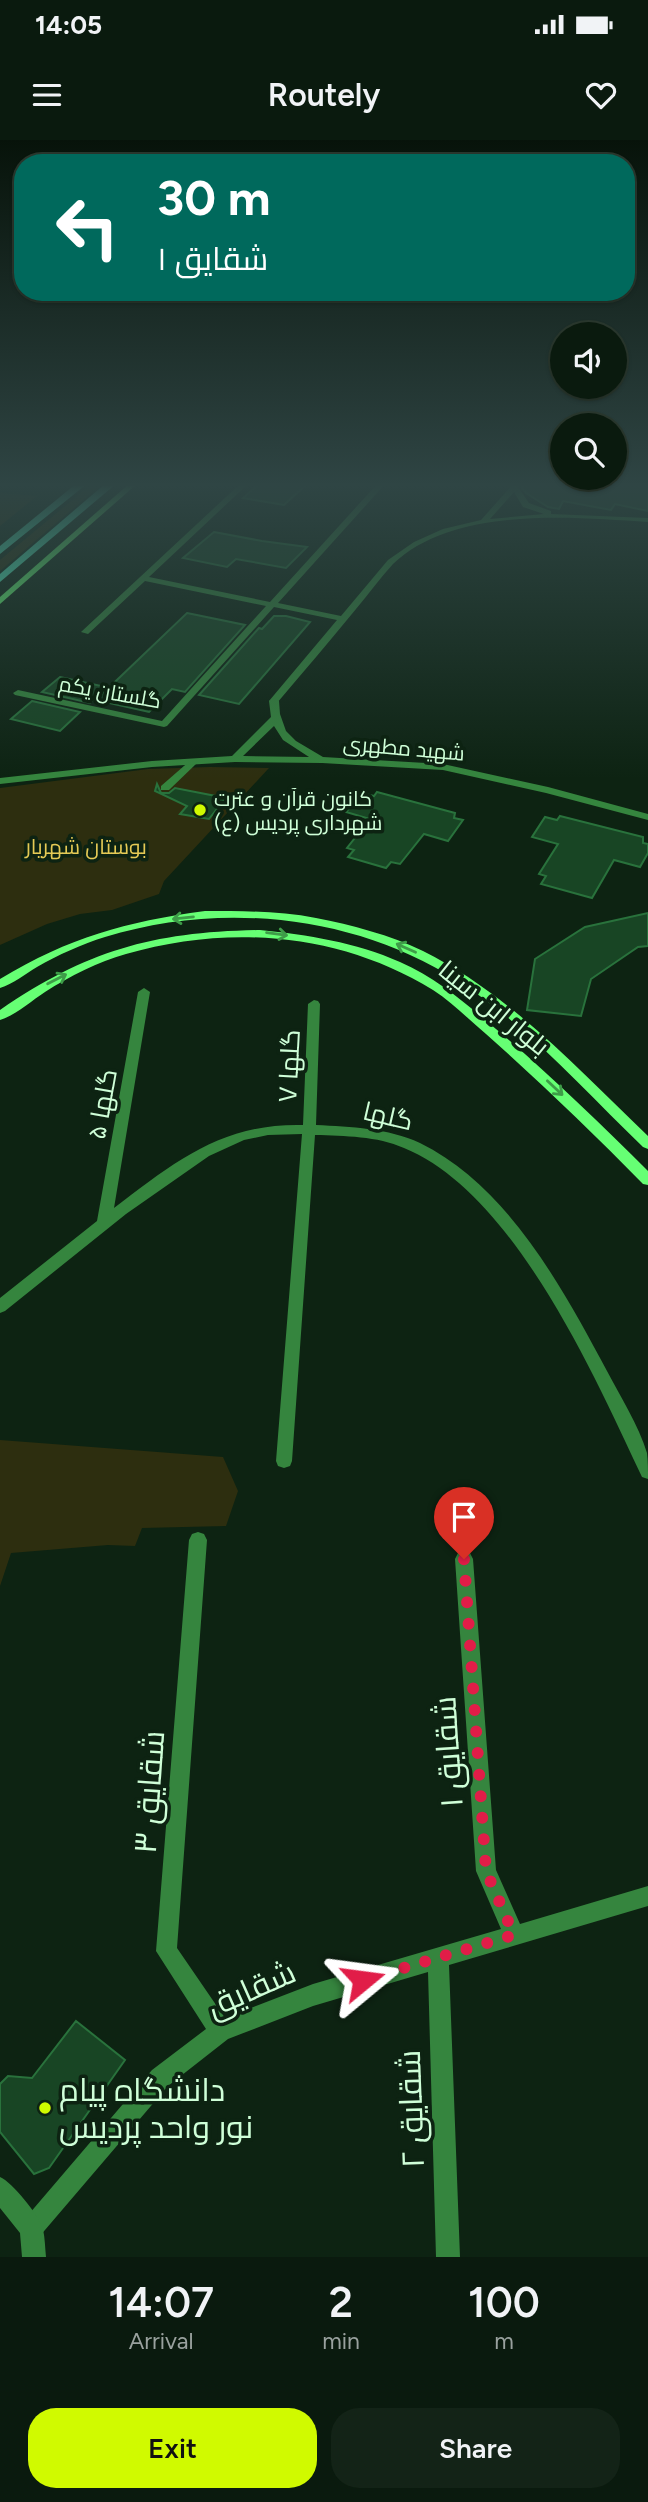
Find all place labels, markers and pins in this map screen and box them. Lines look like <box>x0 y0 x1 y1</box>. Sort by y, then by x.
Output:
place label: کانون قرآن و عترت (ع) شهرداری پردیس <box>214 786 382 837</box>
marker: کانون قرآن و عترت (ع) شهرداری پردیس <box>192 802 208 818</box>
pin <box>434 1487 494 1559</box>
place label: دانشگاه پیام نور واحد پردیس <box>59 2071 253 2148</box>
marker: دانشگاه پیام نور واحد پردیس <box>37 2100 53 2116</box>

